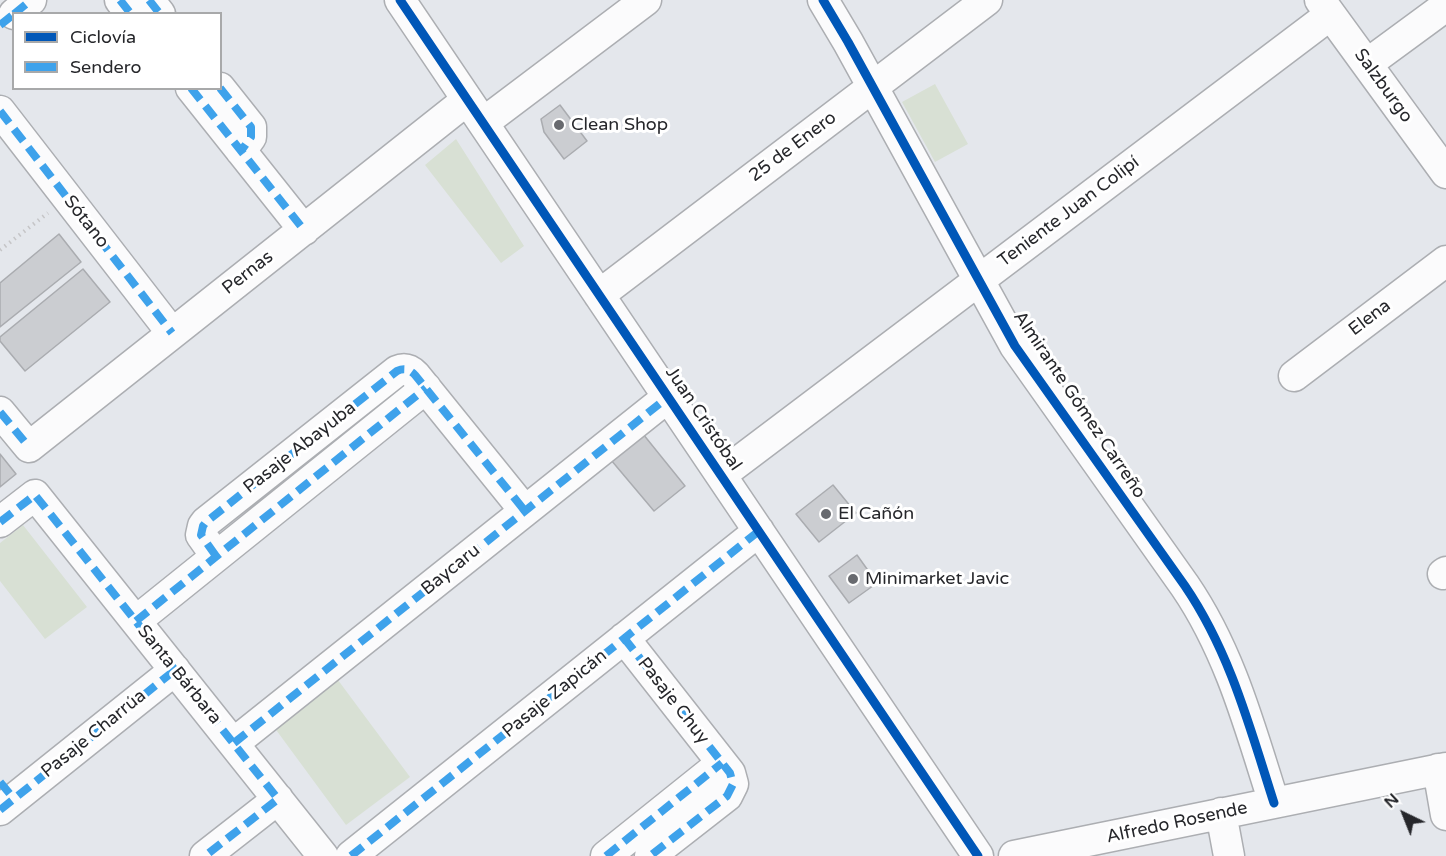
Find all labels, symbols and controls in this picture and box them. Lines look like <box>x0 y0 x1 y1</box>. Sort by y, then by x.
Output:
legend <box>12 12 222 90</box>
text: Ciclovía <box>70 26 136 48</box>
street label: Salzburgo <box>1349 45 1417 127</box>
text: Sendero <box>70 56 141 78</box>
street label: 25 de Enero <box>745 107 841 187</box>
place label: Clean Shop <box>571 114 668 136</box>
marker: Clean Shop <box>552 118 566 132</box>
street label: Teniente Juan Colipí <box>994 152 1144 272</box>
street label: Sótano <box>59 191 113 253</box>
street label: Pernas <box>218 246 278 300</box>
street label: Elena <box>1345 295 1395 341</box>
street label: Almirante Gómez Carreño <box>1008 307 1150 503</box>
street label: Juan Cristóbal <box>660 363 746 475</box>
street label: Pasaje Abayuba <box>240 397 360 499</box>
place label: El Cañón <box>838 503 914 525</box>
marker: El Cañón <box>819 507 833 521</box>
street label: Baycaru <box>417 540 485 600</box>
place label: Minimarket Javic <box>865 568 1009 590</box>
marker: Minimarket Javic <box>846 572 860 586</box>
street label: Santa Bárbara <box>132 621 226 729</box>
street label: Pasaje Zapicán <box>498 645 612 743</box>
street label: Pasaje Chuy <box>632 653 714 749</box>
street label: Pasaje Charrúa <box>37 685 151 783</box>
north arrow <box>1374 784 1434 844</box>
text: N <box>1380 789 1403 813</box>
street label: Alfredo Rosende <box>1105 798 1249 848</box>

